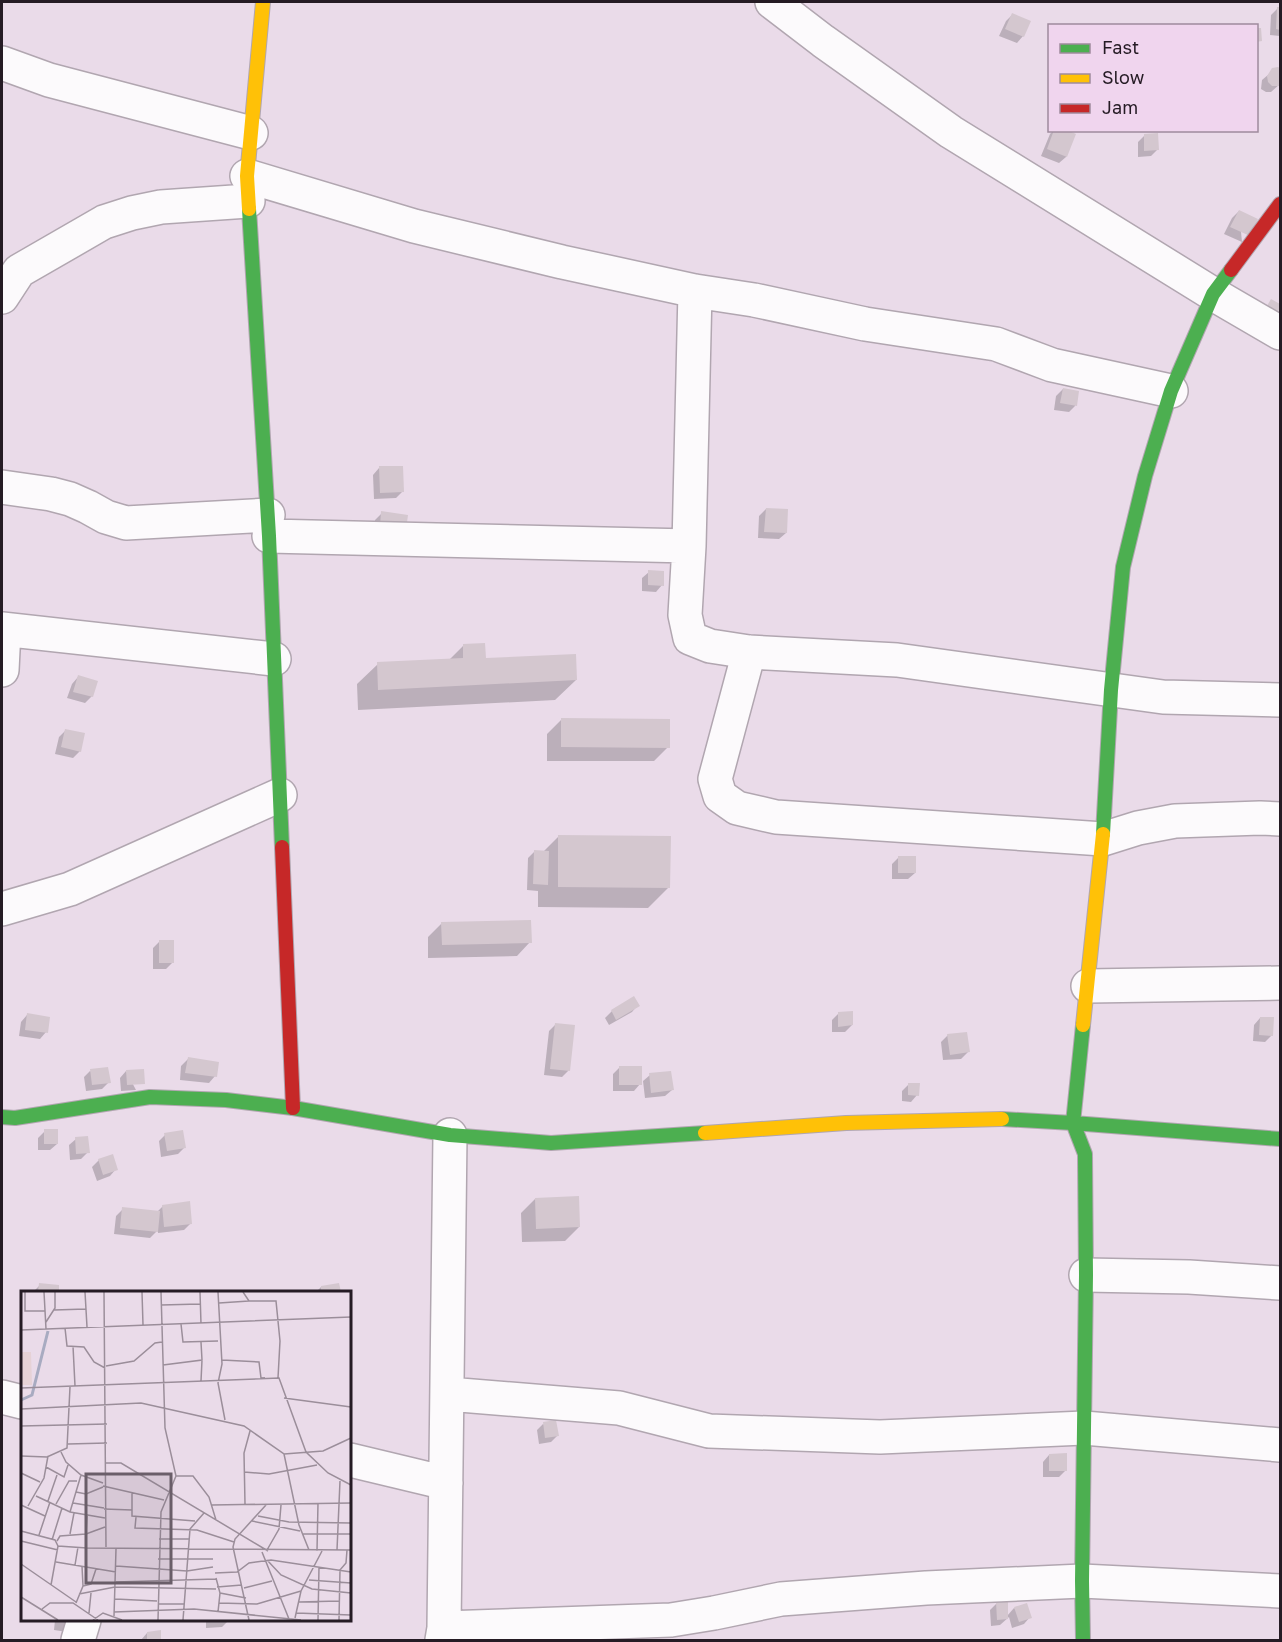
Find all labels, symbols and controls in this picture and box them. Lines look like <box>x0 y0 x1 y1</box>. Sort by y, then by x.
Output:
legend <box>1048 24 1258 132</box>
text: Fast <box>1102 36 1139 58</box>
text: Slow <box>1102 66 1145 88</box>
text: Jam <box>1102 96 1138 118</box>
inset map <box>21 1291 351 1621</box>

